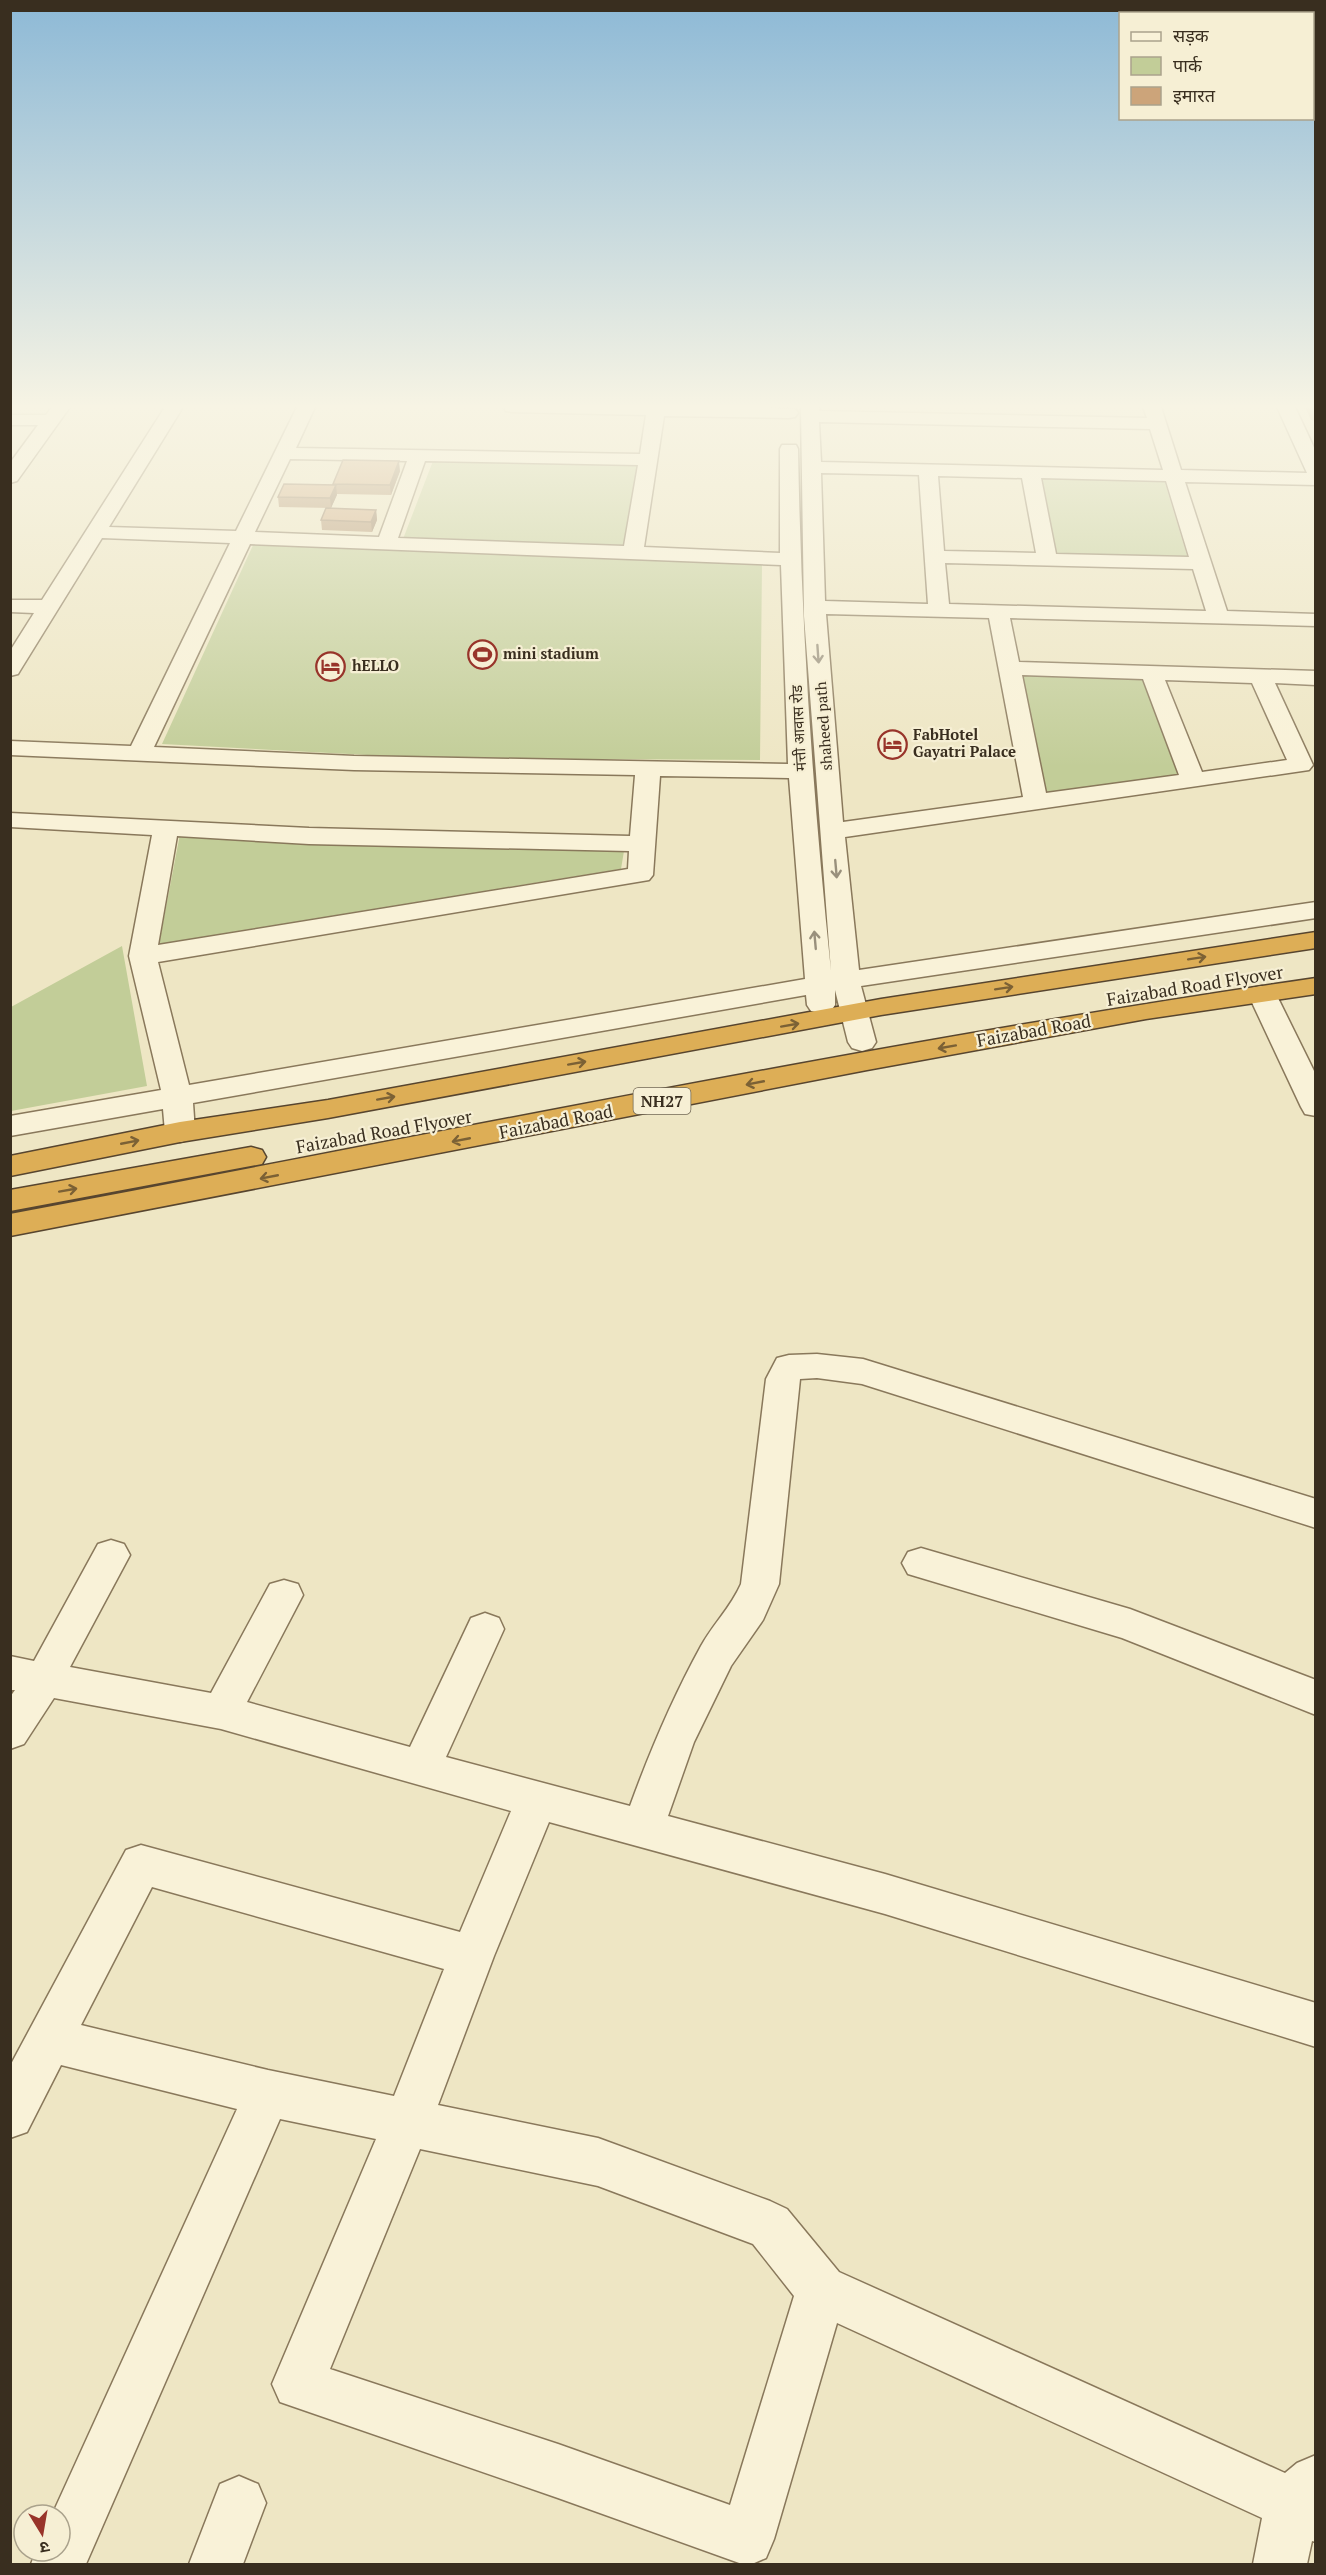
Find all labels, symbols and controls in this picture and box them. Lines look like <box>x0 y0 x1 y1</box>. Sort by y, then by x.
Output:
legend <box>1119 12 1314 120</box>
text: सड़क <box>1173 23 1210 47</box>
text: पार्क <box>1173 53 1203 77</box>
text: इमारत <box>1173 83 1216 107</box>
sports icon: mini stadium <box>466 638 498 670</box>
place label: mini stadium <box>503 643 599 663</box>
one-way arrow <box>813 644 824 664</box>
hotel icon: hELLO <box>315 650 347 682</box>
place label: hELLO <box>352 655 399 675</box>
street label: shaheed path <box>810 681 836 771</box>
street label: मंत्ती आवास रोड <box>786 683 810 772</box>
place label: FabHotel Gayatri Palace <box>913 724 1016 761</box>
hotel icon: FabHotel Gayatri Palace <box>876 728 908 760</box>
one-way arrow <box>831 859 842 879</box>
one-way arrow <box>809 931 820 951</box>
one-way arrow <box>1187 953 1206 964</box>
street label: Faizabad Road Flyover <box>1105 959 1285 1011</box>
one-way arrow <box>994 983 1014 994</box>
street label: Faizabad Road <box>975 1008 1093 1052</box>
one-way arrow <box>780 1019 799 1030</box>
one-way arrow <box>938 1041 957 1052</box>
one-way arrow <box>567 1058 587 1069</box>
one-way arrow <box>746 1078 766 1089</box>
road number: NH27 <box>634 1088 690 1114</box>
one-way arrow <box>375 1092 395 1103</box>
street label: Faizabad Road <box>497 1098 615 1144</box>
street label: Faizabad Road Flyover <box>294 1104 474 1158</box>
one-way arrow <box>452 1135 471 1146</box>
one-way arrow <box>120 1136 139 1148</box>
one-way arrow <box>260 1171 280 1182</box>
one-way arrow <box>58 1184 77 1195</box>
north arrow <box>12 2503 72 2563</box>
text: उ <box>38 2536 52 2560</box>

